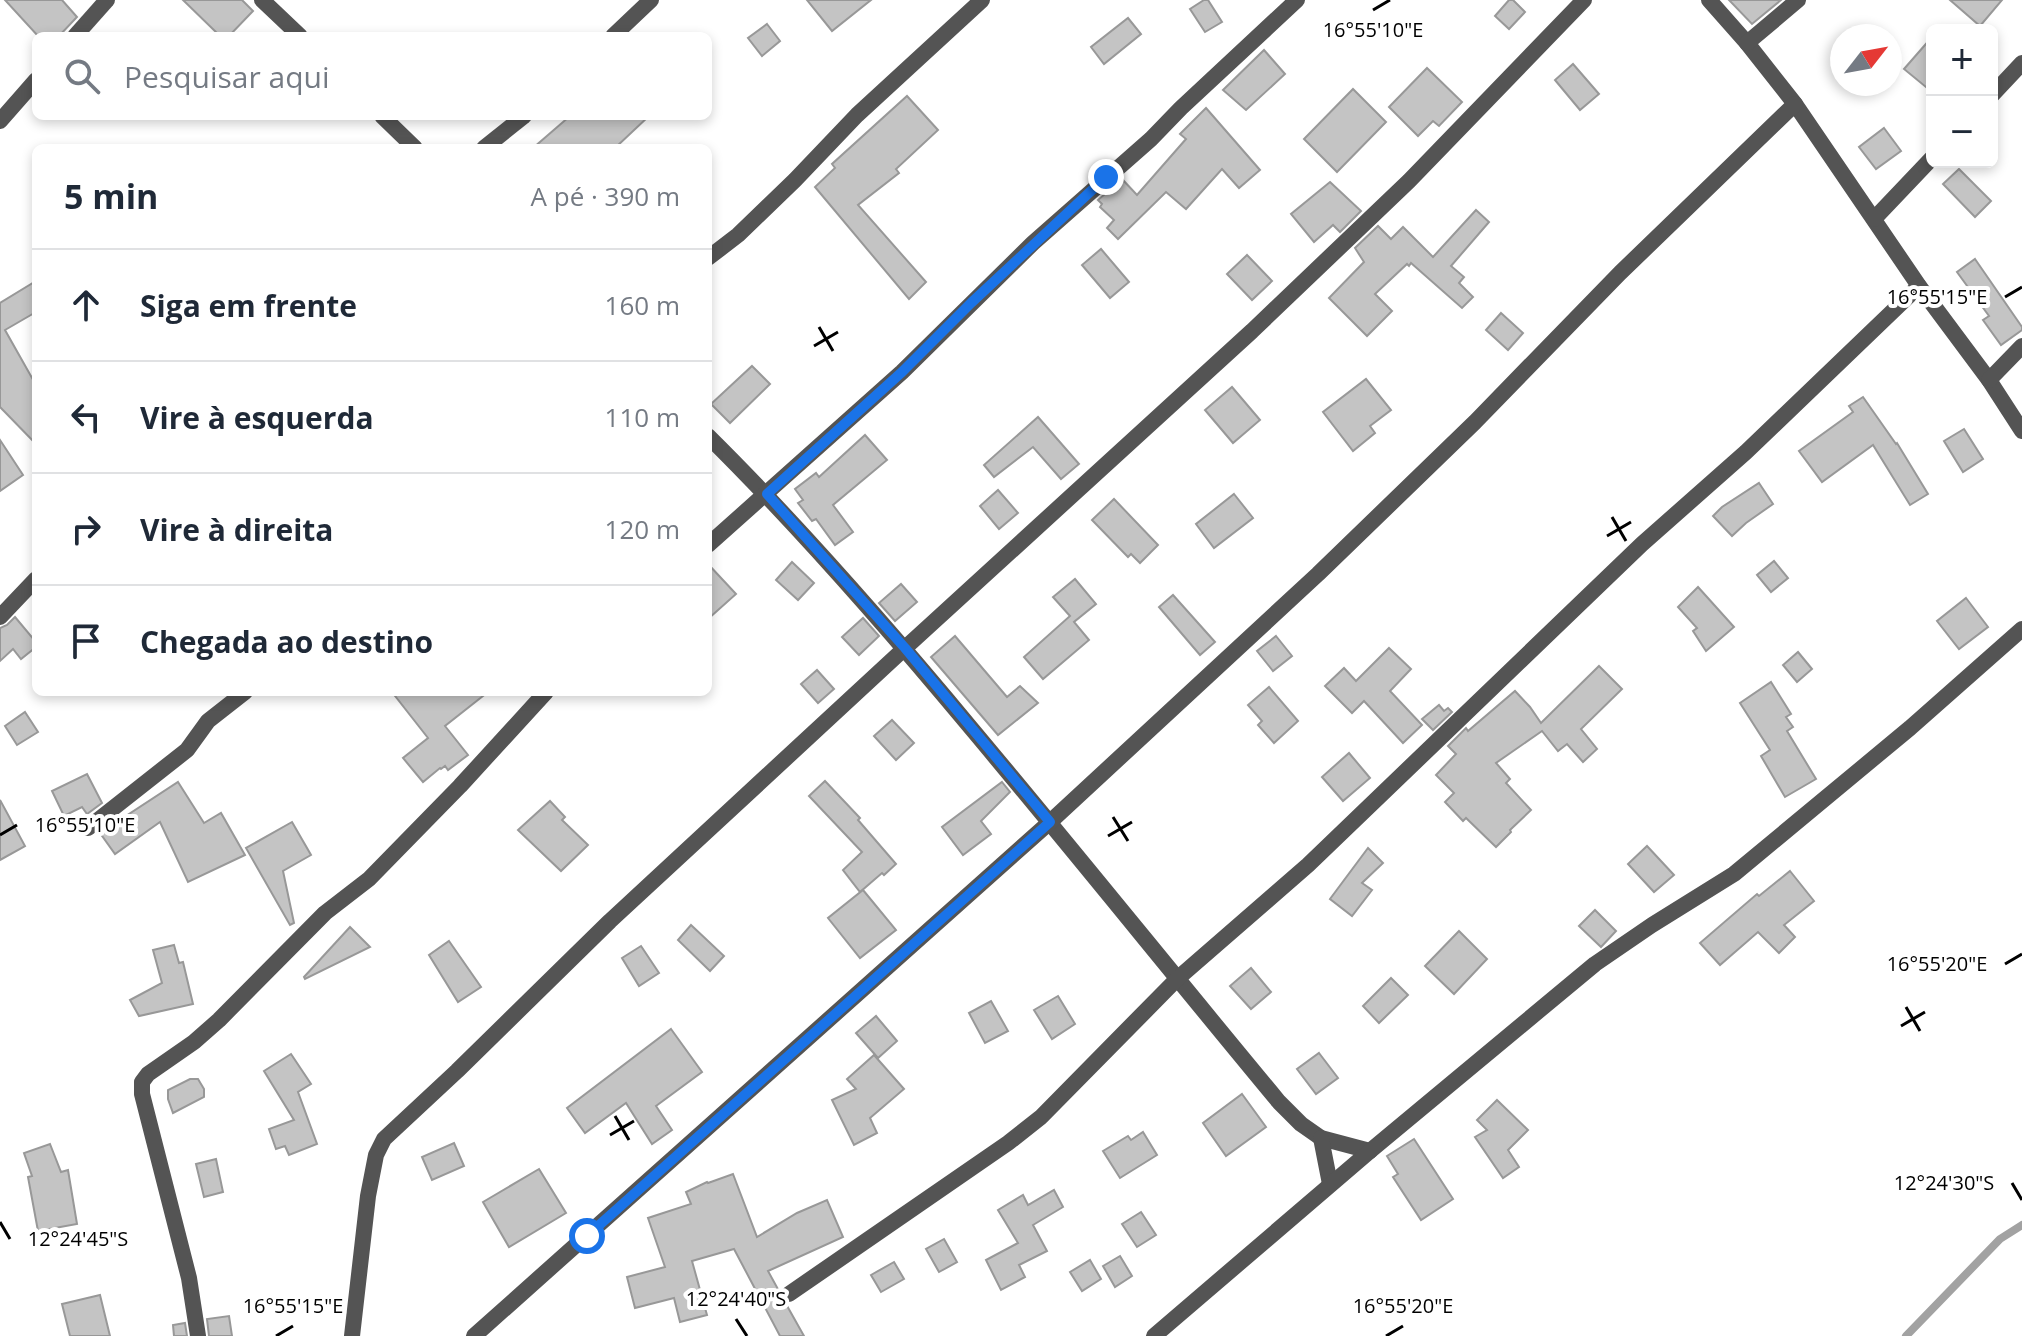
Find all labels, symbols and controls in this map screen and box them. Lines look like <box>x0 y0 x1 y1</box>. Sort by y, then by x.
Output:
text: 16°55'10"E <box>1323 16 1423 43</box>
north arrow <box>1830 24 1902 96</box>
map controls <box>1926 24 1998 168</box>
button: + <box>1926 24 1998 96</box>
search box <box>32 32 712 120</box>
icon: search <box>60 54 104 98</box>
text: Pesquisar aqui <box>124 56 330 97</box>
button: − <box>1926 96 1998 168</box>
route end <box>1088 159 1124 195</box>
text: 5 min <box>64 173 158 219</box>
text: A pé · 390 m <box>531 178 680 214</box>
icon: ahead <box>64 283 108 327</box>
text: 16°55'15"E <box>1887 283 1987 310</box>
text: Siga em frente <box>140 285 357 326</box>
text: 160 m <box>605 287 680 323</box>
icon: left <box>64 395 108 439</box>
text: Vire à esquerda <box>140 397 374 438</box>
text: 110 m <box>605 399 680 435</box>
icon: right <box>64 507 108 551</box>
text: Vire à direita <box>140 509 334 550</box>
text: 120 m <box>605 511 680 547</box>
icon: arrive <box>64 619 108 663</box>
text: Chegada ao destino <box>140 621 433 662</box>
text: 16°55'10"E <box>35 811 135 838</box>
text: 16°55'20"E <box>1887 950 1987 977</box>
text: 12°24'30"S <box>1894 1169 1994 1196</box>
route start <box>569 1218 605 1254</box>
text: 12°24'45"S <box>28 1225 128 1252</box>
text: 12°24'40"S <box>686 1285 786 1312</box>
text: 16°55'15"E <box>243 1292 343 1319</box>
text: 16°55'20"E <box>1353 1292 1453 1319</box>

